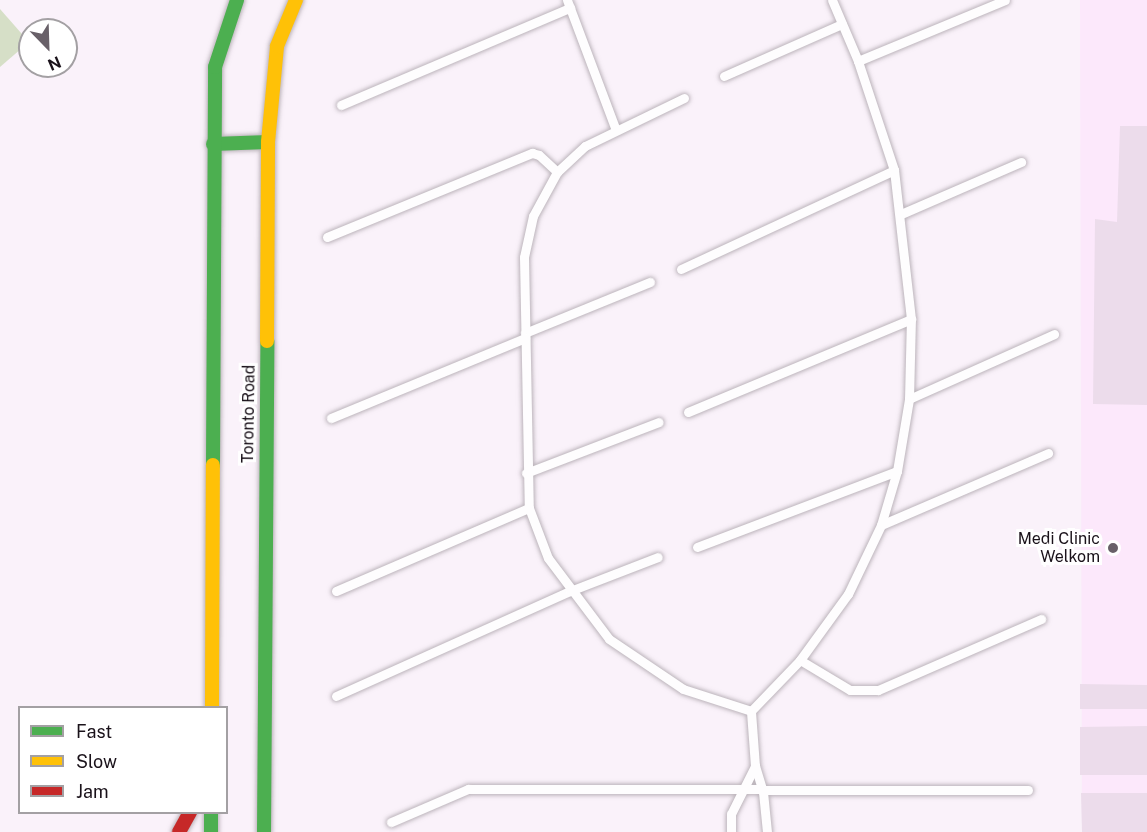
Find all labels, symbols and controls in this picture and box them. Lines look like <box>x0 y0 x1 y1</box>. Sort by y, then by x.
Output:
north arrow <box>18 18 78 78</box>
text: N <box>45 52 64 74</box>
street label: Toronto Road <box>239 365 259 463</box>
place label: Medi Clinic Welkom <box>1018 529 1100 567</box>
marker: Medi Clinic Welkom <box>1104 539 1122 557</box>
legend <box>18 706 228 814</box>
text: Fast <box>76 721 112 742</box>
text: Slow <box>76 751 117 772</box>
text: Jam <box>76 781 109 802</box>

